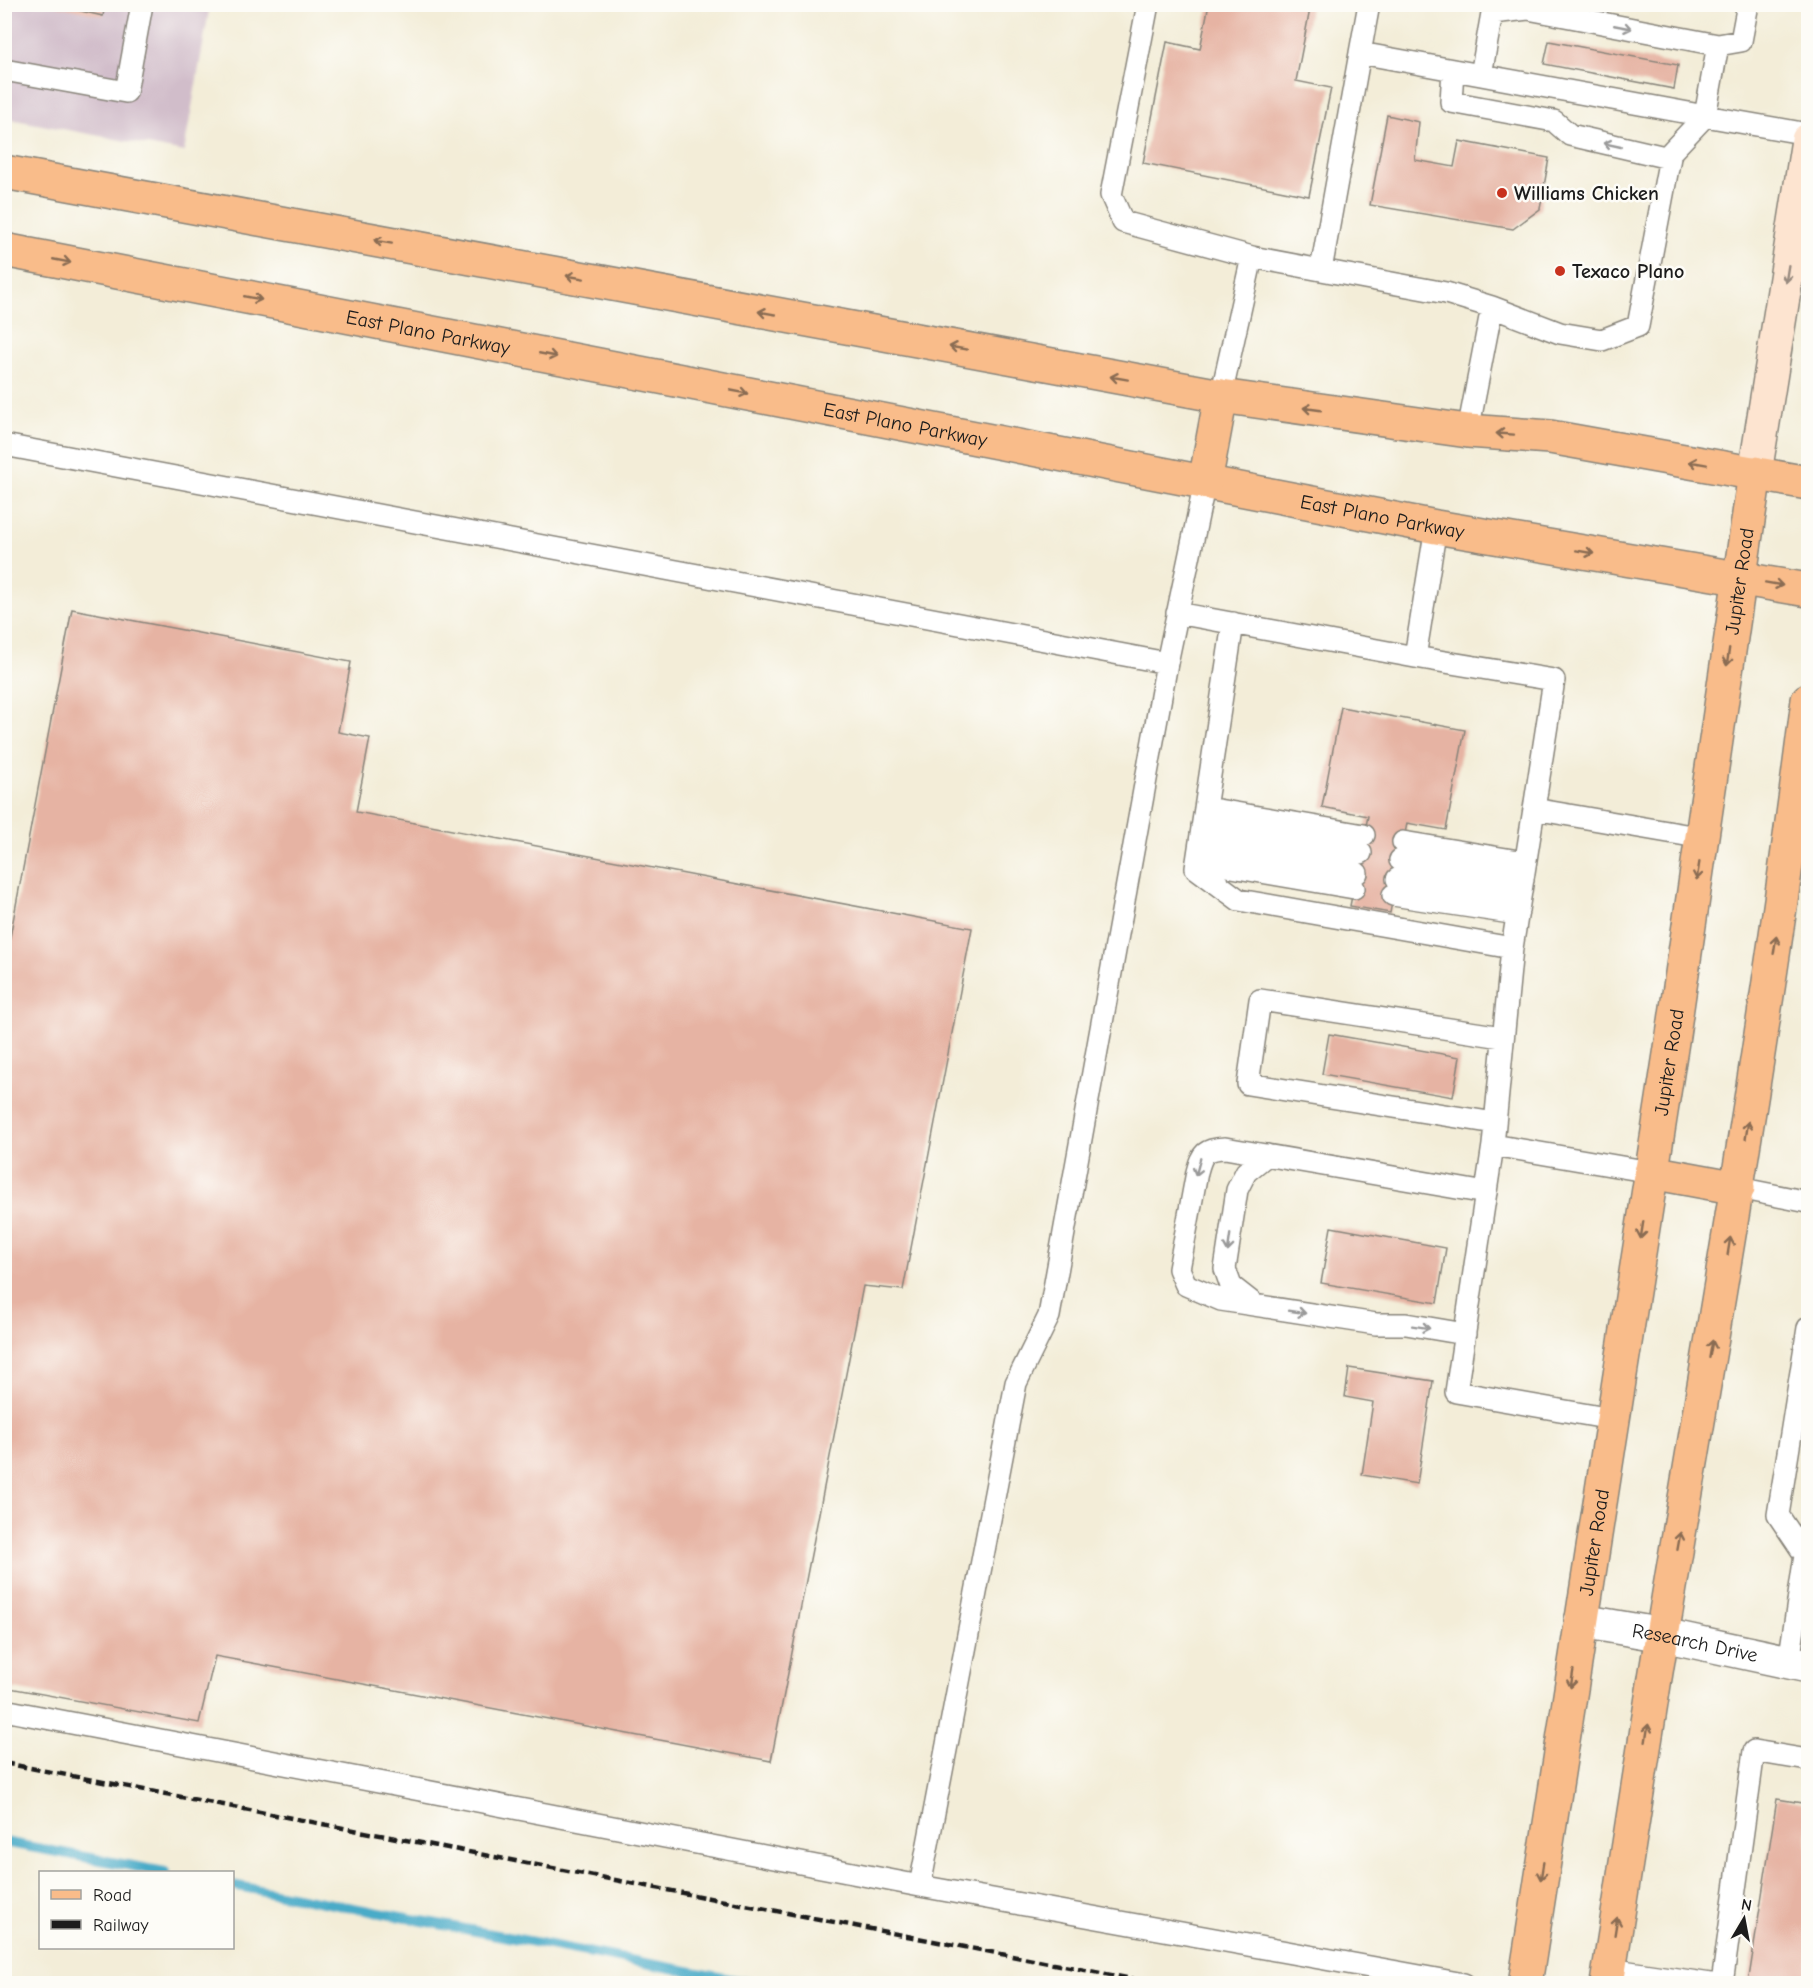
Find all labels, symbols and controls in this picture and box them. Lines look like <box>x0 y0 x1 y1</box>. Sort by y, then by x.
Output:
one-way arrow <box>1613 22 1632 33</box>
one-way arrow <box>1603 139 1622 151</box>
place label: Williams Chicken <box>1514 182 1659 205</box>
marker: Williams Chicken <box>1495 186 1509 200</box>
one-way arrow <box>374 236 393 247</box>
one-way arrow <box>52 256 71 267</box>
place label: Texaco Plano <box>1572 260 1684 283</box>
marker: Texaco Plano <box>1553 264 1567 278</box>
one-way arrow <box>1782 264 1793 283</box>
one-way arrow <box>566 271 585 282</box>
one-way arrow <box>243 293 263 304</box>
street label: East Plano Parkway <box>344 305 512 360</box>
one-way arrow <box>757 307 777 318</box>
one-way arrow <box>949 342 969 353</box>
one-way arrow <box>538 350 557 361</box>
one-way arrow <box>1110 372 1130 383</box>
one-way arrow <box>729 387 749 398</box>
street label: East Plano Parkway <box>821 398 989 452</box>
one-way arrow <box>1302 403 1322 414</box>
one-way arrow <box>1496 428 1516 439</box>
one-way arrow <box>1688 457 1708 468</box>
street label: East Plano Parkway <box>1298 490 1466 544</box>
street label: Jupiter Road <box>1721 526 1759 636</box>
one-way arrow <box>1575 547 1595 558</box>
one-way arrow <box>1763 579 1783 590</box>
one-way arrow <box>1722 647 1733 666</box>
one-way arrow <box>1692 861 1703 880</box>
one-way arrow <box>1770 935 1781 955</box>
street label: Jupiter Road <box>1650 1007 1689 1117</box>
one-way arrow <box>1742 1121 1753 1140</box>
one-way arrow <box>1192 1157 1204 1176</box>
one-way arrow <box>1637 1219 1648 1239</box>
one-way arrow <box>1224 1232 1235 1252</box>
one-way arrow <box>1723 1236 1734 1256</box>
one-way arrow <box>1287 1307 1307 1318</box>
one-way arrow <box>1410 1321 1430 1332</box>
one-way arrow <box>1706 1339 1717 1359</box>
street label: Jupiter Road <box>1575 1487 1614 1597</box>
one-way arrow <box>1673 1531 1684 1551</box>
street label: Research Drive <box>1630 1619 1760 1667</box>
one-way arrow <box>1566 1668 1577 1688</box>
one-way arrow <box>1641 1724 1652 1744</box>
one-way arrow <box>1536 1861 1547 1881</box>
legend <box>39 1871 234 1949</box>
text: Road <box>93 1885 132 1906</box>
north arrow <box>1714 1889 1774 1949</box>
text: N <box>1740 1895 1753 1915</box>
text: Railway <box>93 1915 150 1936</box>
one-way arrow <box>1610 1916 1621 1936</box>

